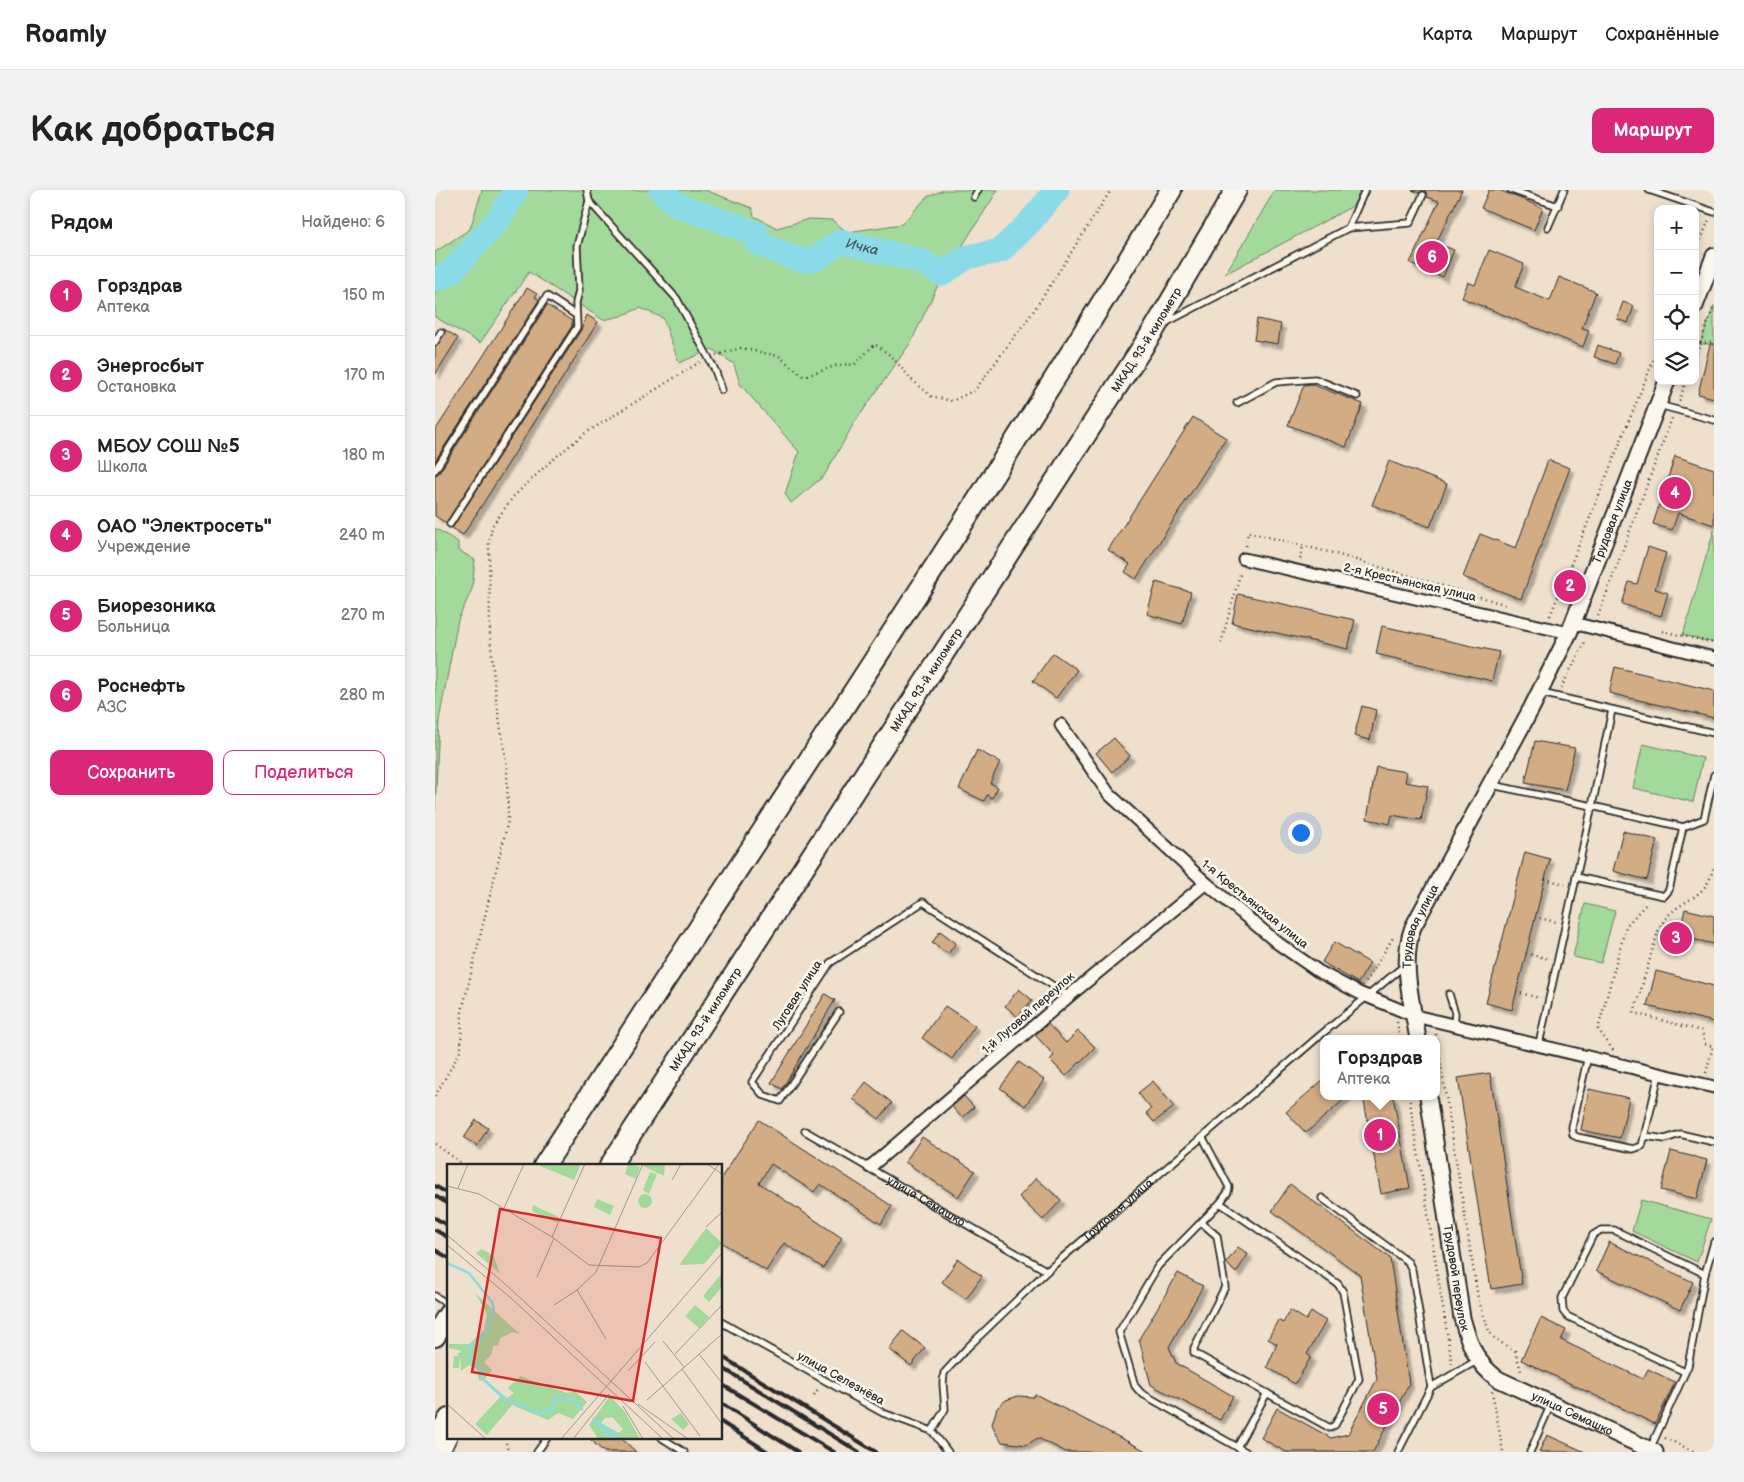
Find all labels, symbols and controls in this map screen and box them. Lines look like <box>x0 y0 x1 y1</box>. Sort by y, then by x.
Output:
text: Roamly <box>25 20 106 49</box>
text: Карта <box>1422 24 1473 45</box>
text: Маршрут <box>1501 24 1577 45</box>
text: Сохранённые <box>1605 24 1719 45</box>
button: Маршрут <box>1592 108 1714 153</box>
text: Как добраться <box>30 109 276 152</box>
map controls <box>1654 205 1699 385</box>
button: + <box>1654 205 1699 250</box>
text: Рядом <box>50 210 113 235</box>
text: Найдено: 6 <box>301 213 385 232</box>
water label: Ичка <box>844 235 880 259</box>
pin: 6 <box>1416 238 1448 276</box>
button: − <box>1654 250 1699 295</box>
text: Горздрав <box>97 275 182 298</box>
street label: МКАД, 93-й километр <box>1108 285 1185 395</box>
text: 1 <box>63 286 69 305</box>
text: 150 m <box>343 286 385 305</box>
button: locate <box>1654 295 1699 340</box>
text: Аптека <box>97 298 150 317</box>
button: layers <box>1654 340 1699 385</box>
text: Энергосбыт <box>97 355 204 378</box>
text: 2 <box>61 366 71 385</box>
text: 170 m <box>344 366 385 385</box>
text: Остановка <box>97 378 176 397</box>
text: МБОУ СОШ №5 <box>97 435 240 458</box>
text: 3 <box>61 446 71 465</box>
text: 180 m <box>343 446 385 465</box>
text: Школа <box>97 458 147 477</box>
pin: 4 <box>1659 474 1691 512</box>
street label: Трудовая улица <box>1590 477 1636 566</box>
text: ОАО "Электросеть" <box>97 515 272 538</box>
text: 4 <box>61 526 71 545</box>
text: 240 m <box>339 526 385 545</box>
text: Учреждение <box>97 538 190 557</box>
street label: 2-я Крестьянская улица <box>1342 560 1478 605</box>
pin: 2 <box>1554 567 1586 605</box>
text: Биорезоника <box>97 595 216 618</box>
text: 5 <box>61 606 71 625</box>
text: 270 m <box>341 606 385 625</box>
text: Больница <box>97 618 170 637</box>
street label: МКАД, 93-й километр <box>887 625 966 735</box>
text: Роснефть <box>97 675 185 698</box>
text: 6 <box>61 686 71 705</box>
text: 280 m <box>339 686 385 705</box>
text: АЗС <box>97 698 127 717</box>
button: Сохранить <box>50 750 213 795</box>
button: Поделиться <box>223 750 385 795</box>
your location <box>1288 820 1314 846</box>
street label: 1-я Крестьянская улица <box>1198 857 1311 952</box>
street label: Трудовая улица <box>1400 882 1443 969</box>
pin: 3 <box>1660 919 1692 957</box>
street label: Луговая улица <box>769 958 826 1034</box>
street label: МКАД, 93-й километр <box>667 965 745 1074</box>
street label: 1-й Луговой переулок <box>979 969 1078 1058</box>
popup <box>1320 1035 1440 1100</box>
text: Горздрав <box>1337 1047 1423 1070</box>
text: Аптека <box>1337 1070 1390 1089</box>
pin: 1 <box>1364 1116 1396 1154</box>
inset map <box>447 1164 723 1440</box>
street label: улица Семашко <box>884 1173 968 1230</box>
street label: Трудовая улица <box>1079 1176 1157 1245</box>
street label: Трудовой переулок <box>1440 1224 1473 1334</box>
street label: улица Селезнёва <box>795 1348 887 1409</box>
street label: улица Семашко <box>1529 1389 1615 1439</box>
pin: 5 <box>1367 1390 1399 1428</box>

